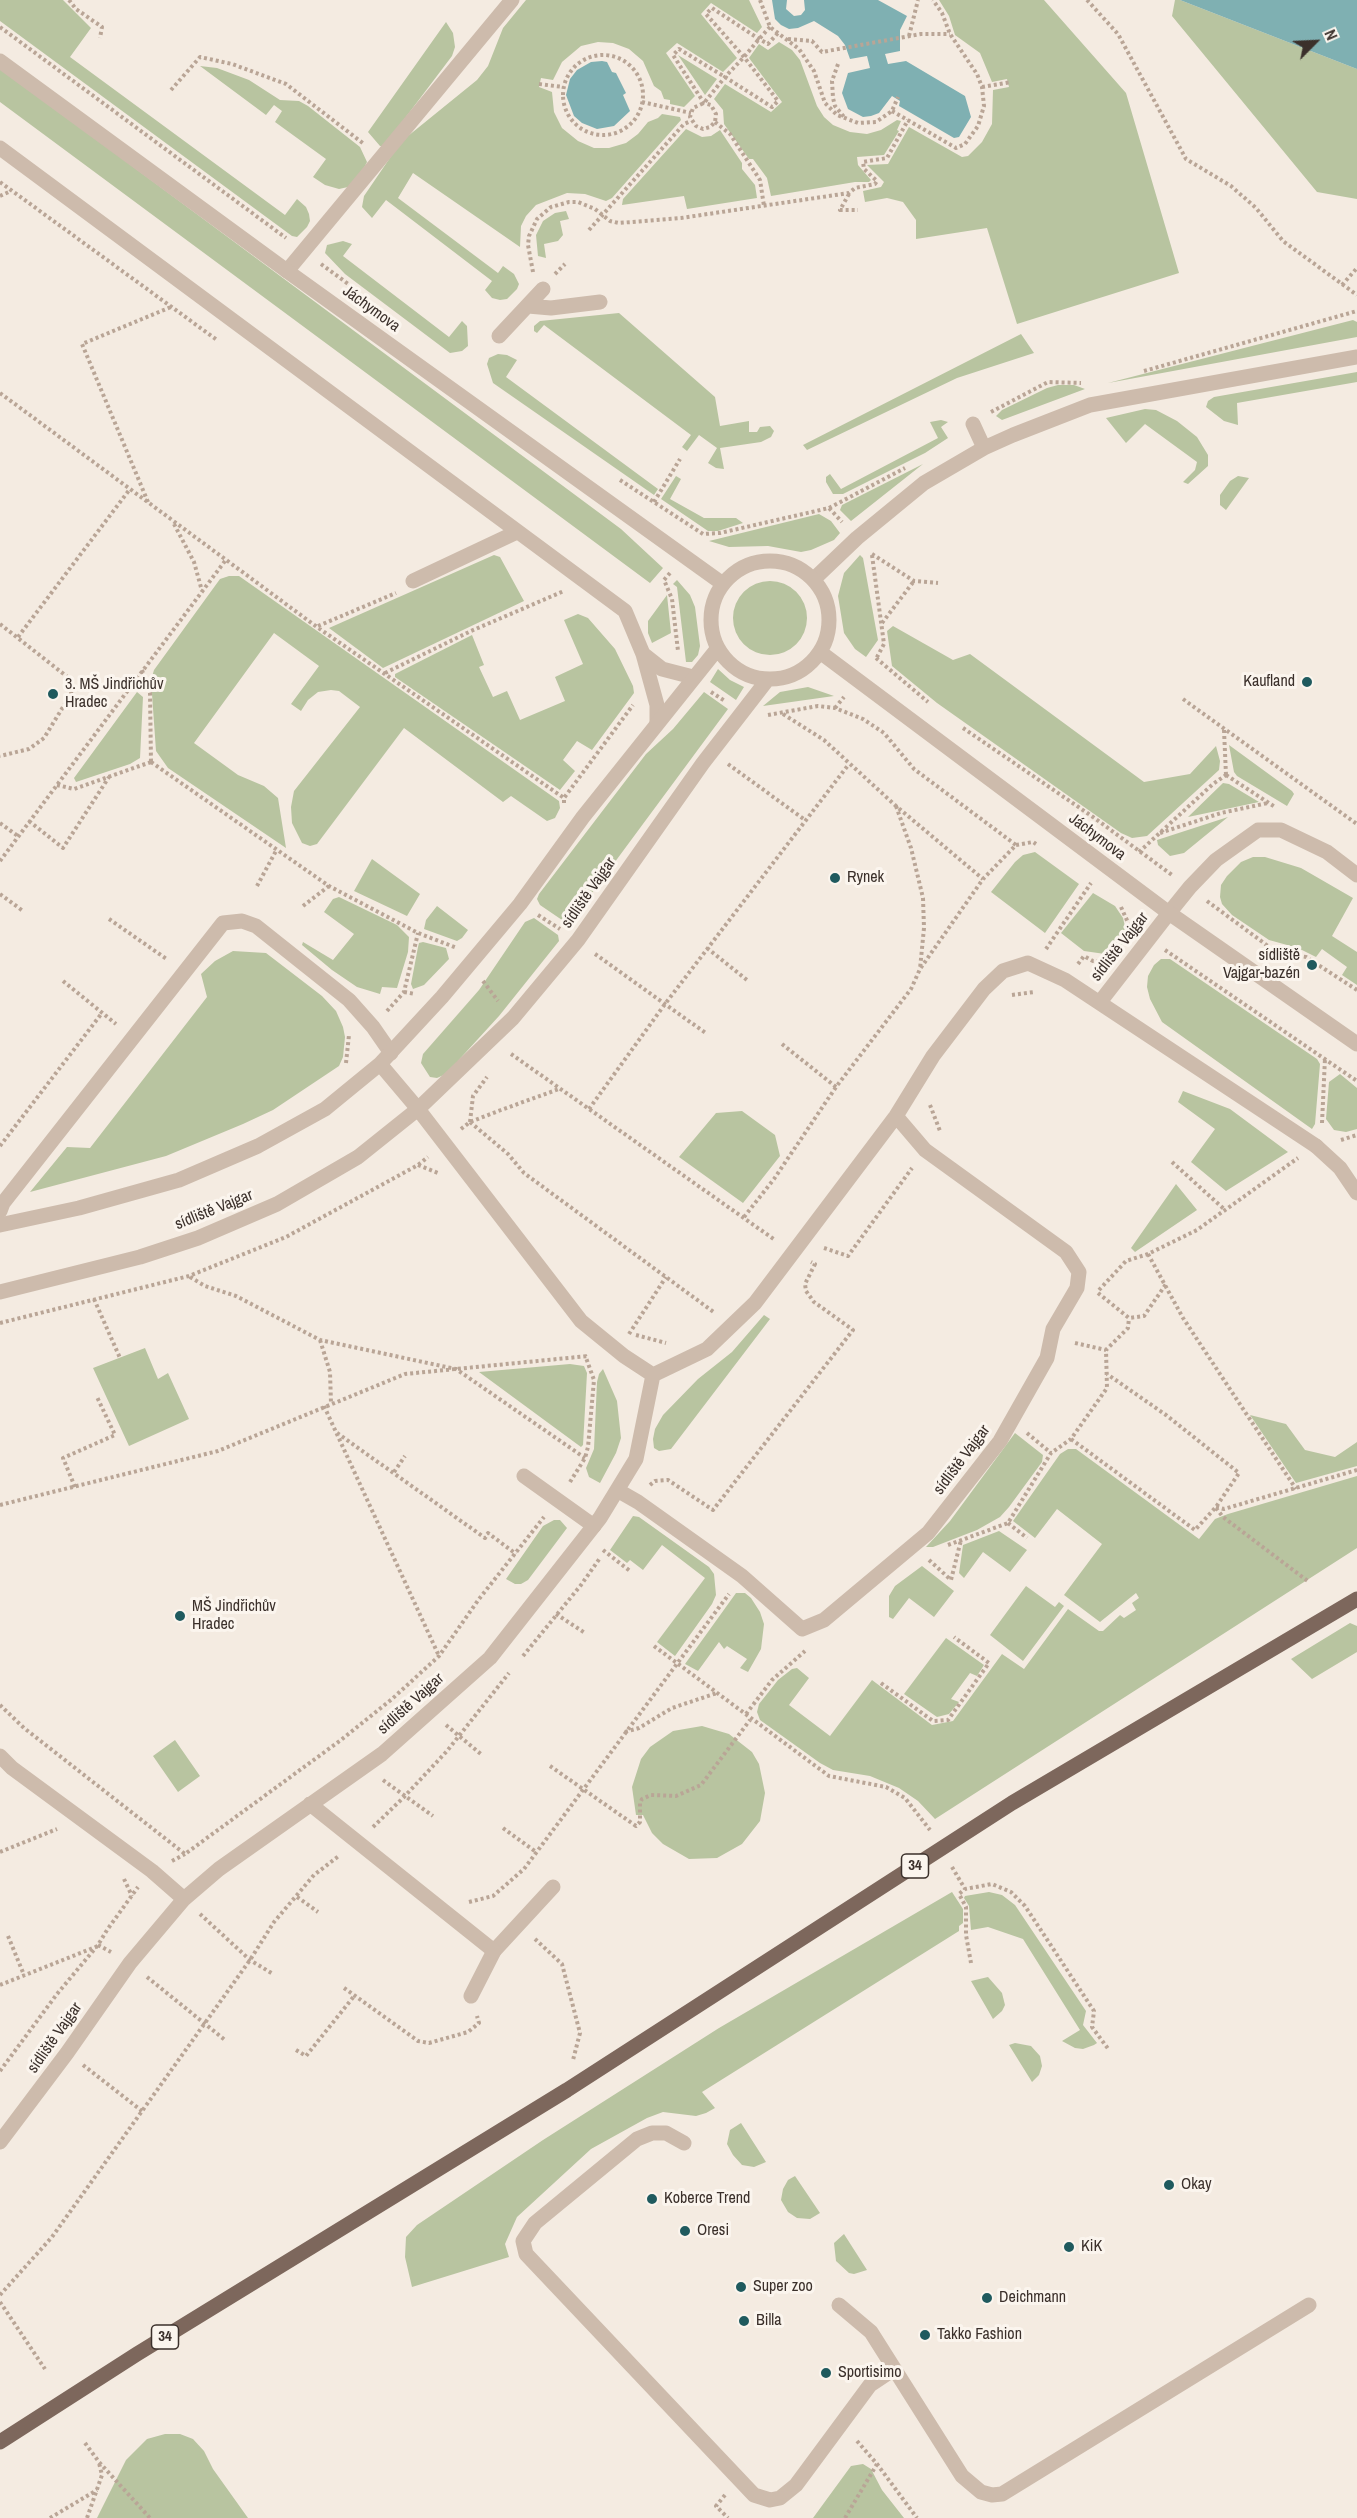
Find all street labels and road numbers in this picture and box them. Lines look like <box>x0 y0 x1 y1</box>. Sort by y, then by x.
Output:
street label: Jáchymova <box>339 282 403 336</box>
street label: Jáchymova <box>1065 809 1129 865</box>
street label: sídliště Vajgar <box>558 854 620 932</box>
street label: sídliště Vajgar <box>1087 909 1153 985</box>
street label: sídliště Vajgar <box>172 1186 256 1234</box>
street label: sídliště Vajgar <box>930 1421 994 1499</box>
street label: sídliště Vajgar <box>374 1669 448 1739</box>
road number: 34 <box>902 1854 928 1878</box>
street label: sídliště Vajgar <box>24 1999 86 2077</box>
road number: 34 <box>152 2325 178 2349</box>

